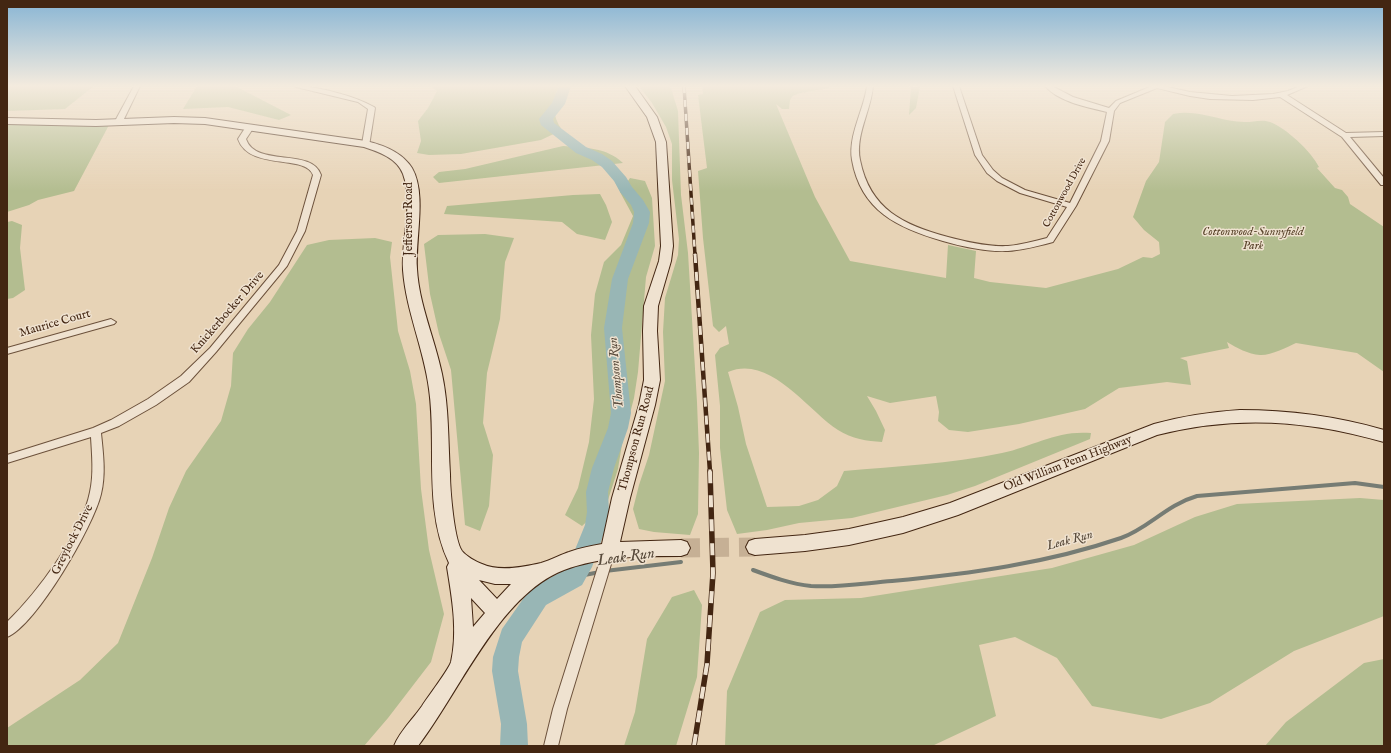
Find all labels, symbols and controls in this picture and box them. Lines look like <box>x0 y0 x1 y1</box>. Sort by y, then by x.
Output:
street label: Cottonwood Drive <box>1041 156 1089 230</box>
street label: Jefferson Road <box>403 182 417 256</box>
park label: Cottonwood-Sunnyfield Park <box>1202 226 1304 254</box>
street label: Knickerbocker Drive <box>188 269 268 357</box>
street label: Maurice Court <box>18 307 92 341</box>
water label: Thompson Run <box>606 336 628 410</box>
street label: Thompson Run Road <box>616 385 658 493</box>
street label: Old William Penn Highway <box>1002 433 1134 495</box>
street label: Greylock Drive <box>49 502 97 578</box>
water label: Leak Run <box>1045 527 1095 555</box>
water label: Leak Run <box>596 544 656 572</box>

